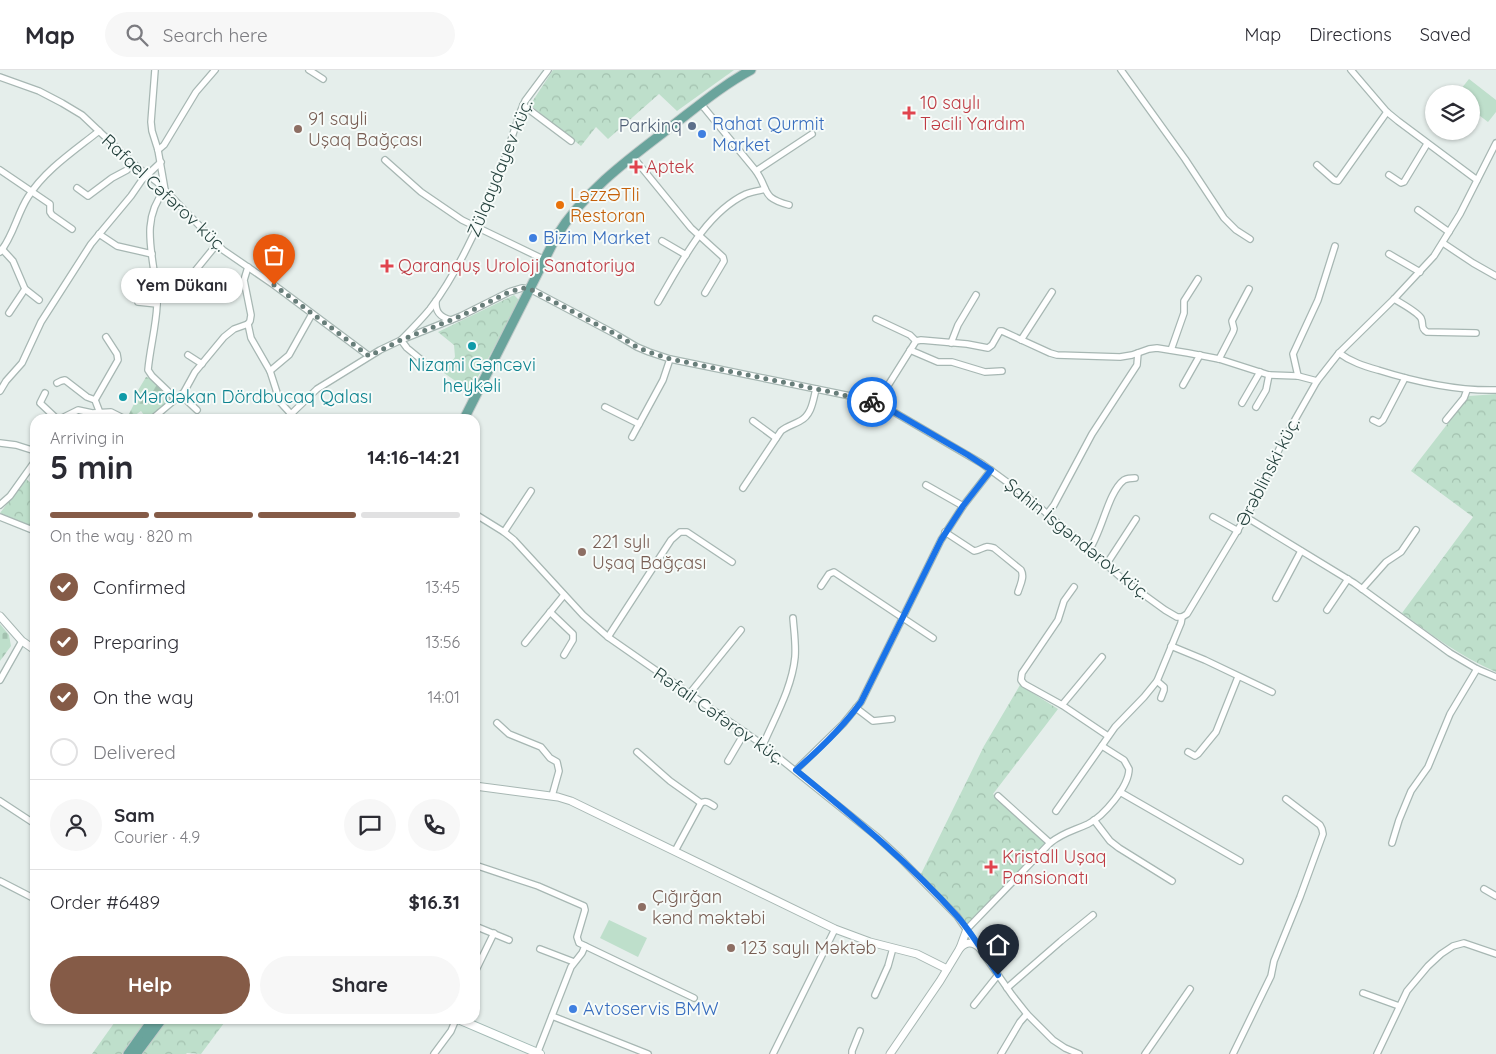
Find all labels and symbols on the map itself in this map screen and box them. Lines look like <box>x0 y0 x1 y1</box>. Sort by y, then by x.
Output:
place label: 10 saylı Təcili Yardım <box>920 91 1025 135</box>
street label: Zülqaydayev küç. <box>461 96 538 240</box>
marker: 10 saylı Təcili Yardım <box>902 106 916 120</box>
place label: 91 sayli Uşaq Bağçası <box>308 107 422 151</box>
place label: Rahat Qurmit Market <box>712 112 825 156</box>
place label: Parkinq <box>619 114 682 137</box>
marker: Parkinq <box>686 120 698 132</box>
marker: 91 sayli Uşaq Bağçası <box>292 123 304 135</box>
marker: Rahat Qurmit Market <box>696 128 708 140</box>
street label: Rafael Cəfərov küç. <box>97 129 232 256</box>
place label: Aptek <box>646 155 694 178</box>
marker: Aptek <box>630 161 642 173</box>
place label: LəzzƏTli Restoran <box>570 183 646 227</box>
marker: LəzzƏTli Restoran <box>554 199 566 211</box>
place label: Bizim Market <box>543 226 651 249</box>
marker: Bizim Market <box>527 232 539 244</box>
pin <box>253 234 295 285</box>
place label: Qaranquş Uroloji Sanatoriya <box>398 254 635 277</box>
marker: Qaranquş Uroloji Sanatoriya <box>380 259 394 273</box>
callout: Yem Dükanı <box>121 268 244 302</box>
marker: Nizami Gəncəvi heykəli <box>466 340 478 352</box>
place label: Nizami Gəncəvi heykəli <box>408 353 536 397</box>
courier <box>847 377 897 427</box>
place label: Mərdəkan Dördbucaq Qalası <box>133 385 372 408</box>
marker: Mərdəkan Dördbucaq Qalası <box>117 391 129 403</box>
street label: Ərəblinski küç. <box>1230 413 1305 530</box>
street label: Şahin İsgəndərov küç. <box>1000 473 1155 604</box>
place label: 221 sylı Uşaq Bağçası <box>592 530 706 574</box>
marker: 221 sylı Uşaq Bağçası <box>576 546 588 558</box>
street label: Rəfail Cəfərov küç. <box>649 662 789 770</box>
place label: Kristall Uşaq Pansionatı <box>1002 845 1107 889</box>
marker: Kristall Uşaq Pansionatı <box>984 860 998 874</box>
place label: Çığırğan kənd məktəbi <box>652 885 765 929</box>
marker: Çığırğan kənd məktəbi <box>636 901 648 913</box>
pin <box>977 924 1019 975</box>
place label: 123 saylı Məktəb <box>741 936 877 959</box>
marker: 123 saylı Məktəb <box>725 942 737 954</box>
place label: Avtoservis BMW <box>583 997 719 1020</box>
marker: Avtoservis BMW <box>567 1003 579 1015</box>

